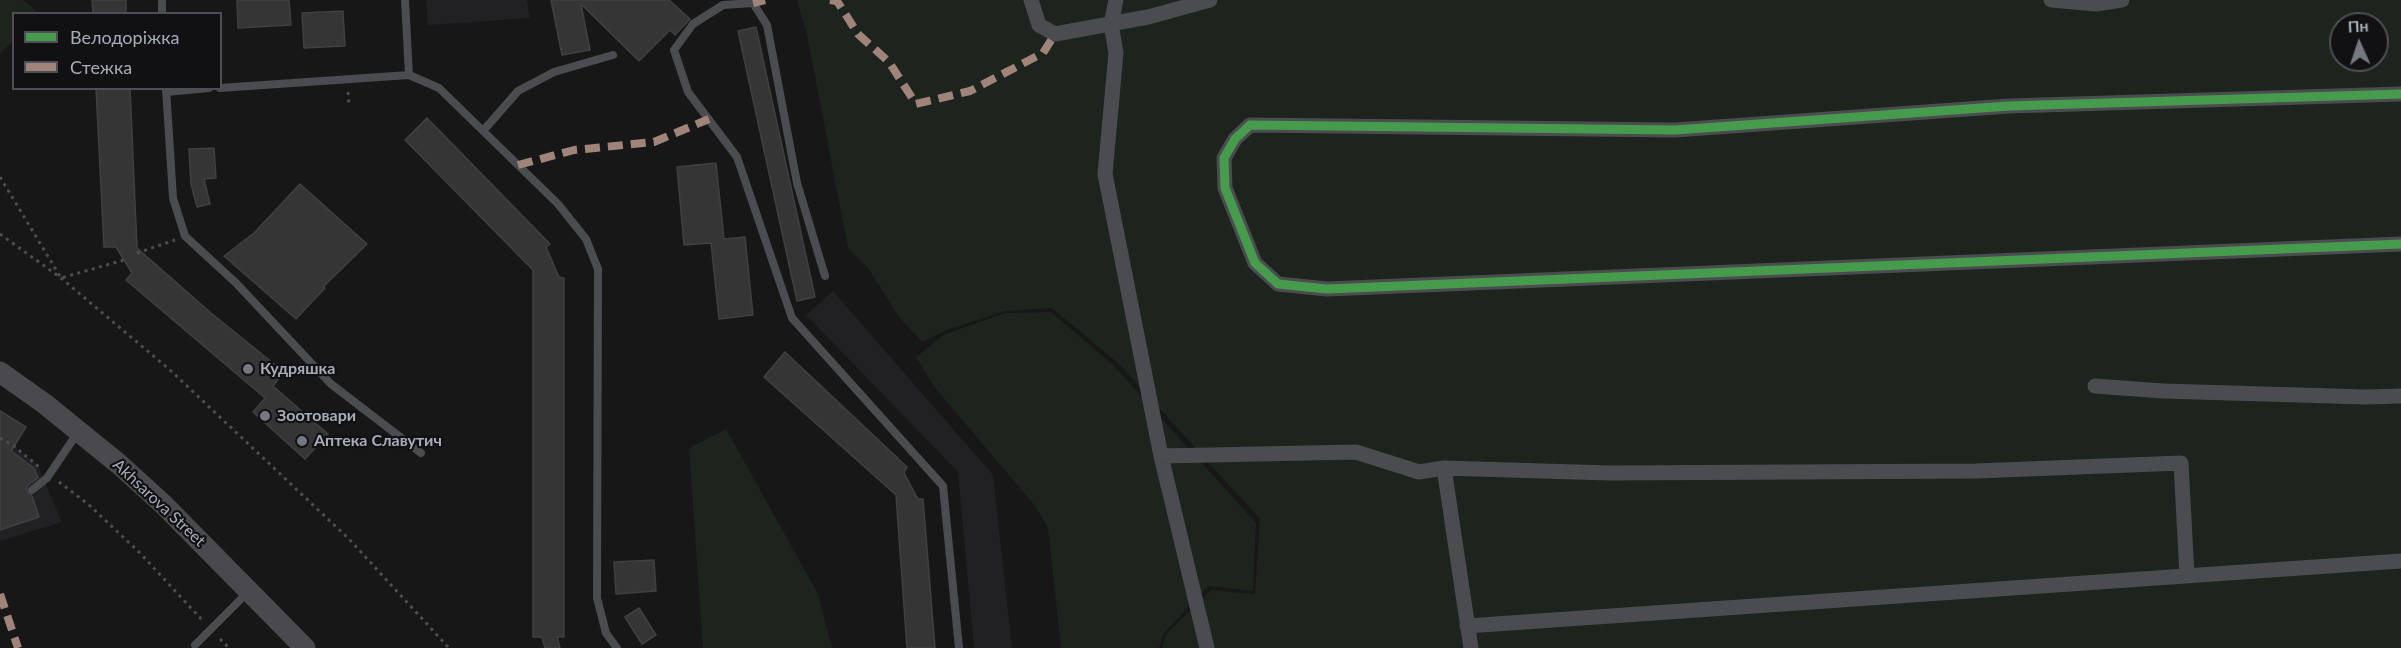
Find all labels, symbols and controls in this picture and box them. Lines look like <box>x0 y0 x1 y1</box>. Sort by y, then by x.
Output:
legend <box>12 12 222 90</box>
north arrow <box>2329 12 2389 72</box>
text: Пн <box>2347 15 2369 36</box>
text: Велодоріжка <box>70 26 179 48</box>
text: Стежка <box>70 56 132 78</box>
place label: Кудряшка <box>260 359 335 379</box>
marker: Кудряшка <box>241 362 255 376</box>
place label: Зоотовари <box>277 406 356 426</box>
marker: Зоотовари <box>258 409 272 423</box>
place label: Аптека Славутич <box>314 431 442 451</box>
marker: Аптека Славутич <box>295 434 309 448</box>
street label: Akhsarova Street <box>109 455 209 551</box>

